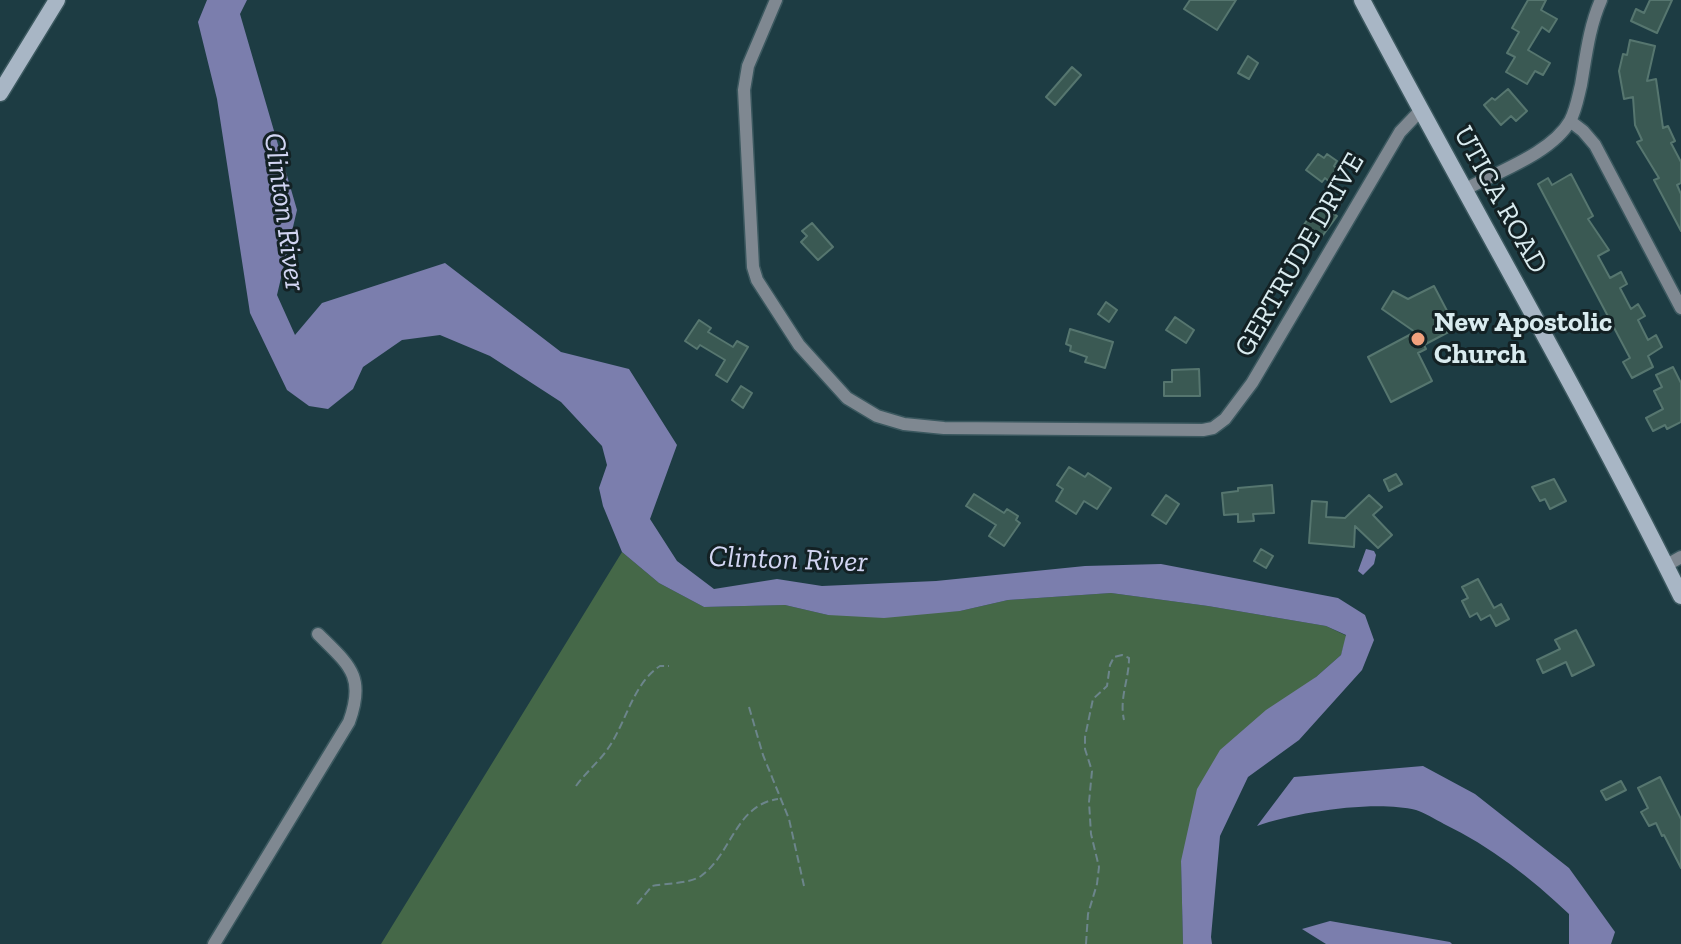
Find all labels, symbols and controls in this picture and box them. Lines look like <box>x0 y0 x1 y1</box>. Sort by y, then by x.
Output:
street label: UTICA ROAD <box>1446 120 1554 280</box>
water label: Clinton River <box>255 131 313 293</box>
street label: GERTRUDE DRIVE <box>1228 147 1372 363</box>
place label: New Apostolic Church <box>1434 306 1612 372</box>
marker: New Apostolic Church <box>1409 330 1427 348</box>
water label: Clinton River <box>708 539 868 581</box>

